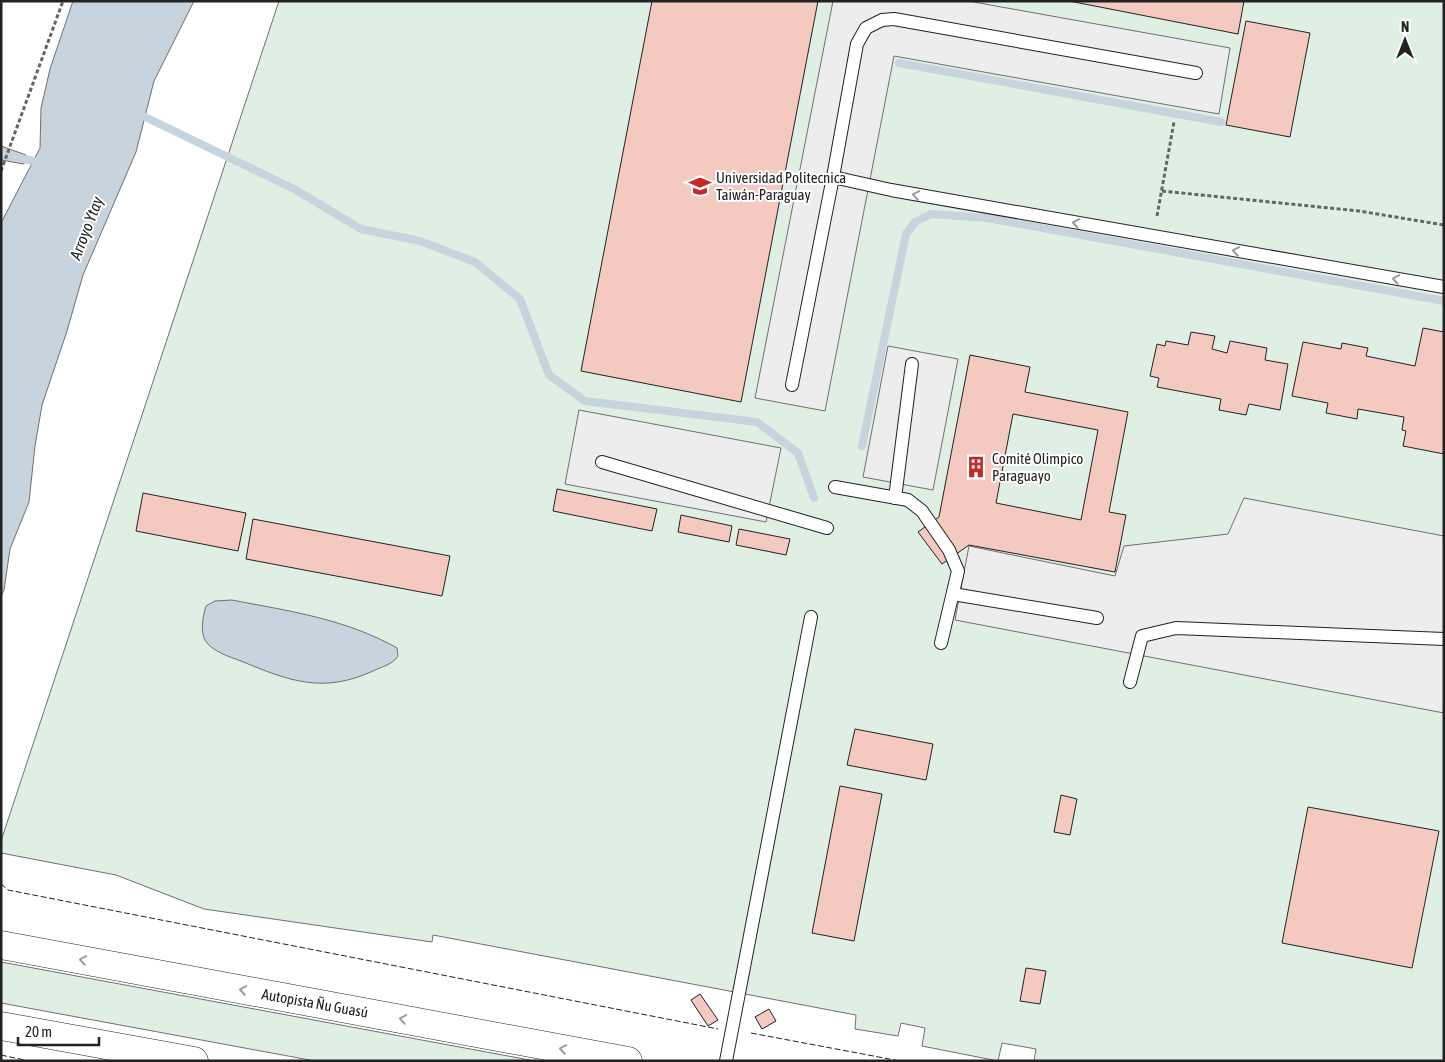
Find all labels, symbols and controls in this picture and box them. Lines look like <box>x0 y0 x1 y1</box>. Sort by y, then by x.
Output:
north arrow <box>1380 15 1430 65</box>
text: N <box>1401 19 1409 35</box>
place label: Universidad Politecnica Taiwán-Paraguay <box>716 169 846 203</box>
school or university icon: Universidad Politecnica Taiwán-Paraguay <box>687 173 713 199</box>
one-way arrow <box>911 190 920 200</box>
water label: Arroyo Ytay <box>65 194 107 263</box>
one-way arrow <box>1071 218 1080 228</box>
one-way arrow <box>1231 246 1240 256</box>
one-way arrow <box>1391 274 1400 284</box>
place label: Comité Olimpico Paraguayo <box>992 450 1083 484</box>
building icon: Comité Olimpico Paraguayo <box>963 454 989 480</box>
one-way arrow <box>79 956 88 966</box>
one-way arrow <box>239 985 247 995</box>
street label: Autopista Ñu Guasú <box>260 985 370 1021</box>
scale bar <box>18 1014 99 1046</box>
one-way arrow <box>398 1015 407 1025</box>
text: 20 m <box>25 1023 52 1040</box>
one-way arrow <box>558 1044 567 1054</box>

